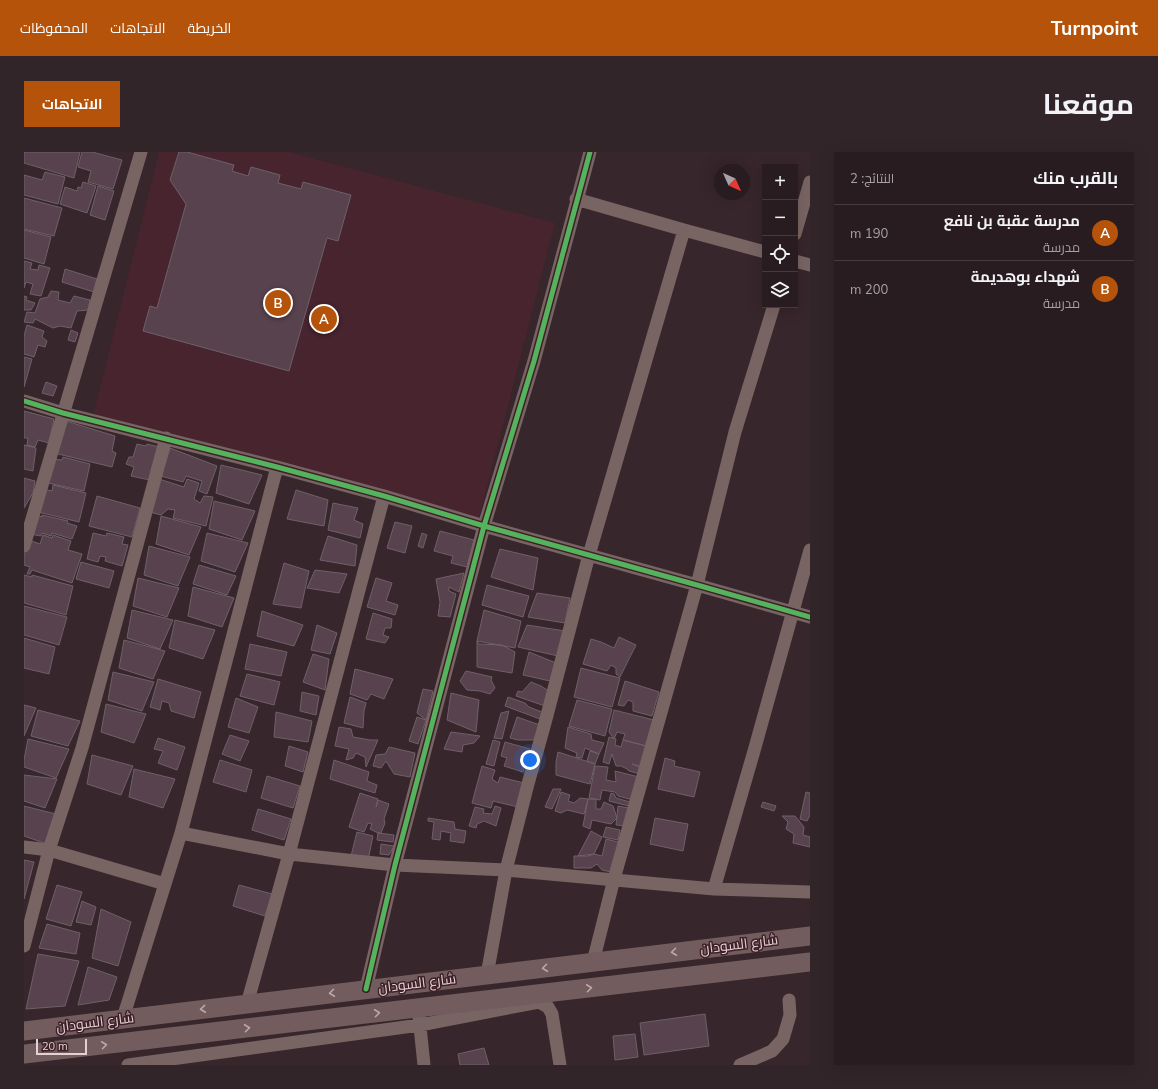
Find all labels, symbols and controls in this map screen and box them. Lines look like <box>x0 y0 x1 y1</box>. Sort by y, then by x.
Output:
text: Turnpoint <box>1051 16 1138 40</box>
text: المحفوظات <box>20 19 88 37</box>
text: الاتجاهات <box>110 19 166 37</box>
text: الخريطة <box>188 19 231 37</box>
button: الاتجاهات <box>24 81 120 127</box>
text: موقعنا <box>1043 86 1134 121</box>
north arrow <box>714 164 750 200</box>
map controls <box>762 164 798 308</box>
button: + <box>762 164 798 200</box>
text: بالقرب منك <box>1033 167 1118 188</box>
text: النتائج: 2 <box>850 170 894 186</box>
button: − <box>762 200 798 236</box>
text: مدرسة عقبة بن نافع <box>944 211 1080 230</box>
text: 190 m <box>850 225 888 241</box>
text: A <box>1100 225 1110 241</box>
button: locate <box>762 236 798 272</box>
text: مدرسة <box>1043 239 1080 255</box>
text: شهداء بوهديمة <box>971 267 1080 286</box>
button: layers <box>762 272 798 308</box>
text: 200 m <box>850 281 888 297</box>
text: B <box>1101 281 1110 297</box>
pin: B <box>265 288 291 318</box>
text: مدرسة <box>1043 295 1080 311</box>
pin: A <box>311 304 337 334</box>
your location <box>520 750 540 770</box>
street label: شارع السودان <box>699 930 779 958</box>
one-way arrow <box>671 947 677 956</box>
one-way arrow <box>542 963 548 972</box>
street label: شارع السودان <box>377 969 457 997</box>
one-way arrow <box>586 984 592 993</box>
one-way arrow <box>329 989 336 998</box>
one-way arrow <box>200 1004 206 1013</box>
street label: شارع السودان <box>55 1008 135 1036</box>
one-way arrow <box>374 1009 380 1018</box>
one-way arrow <box>244 1024 251 1033</box>
scale bar <box>36 1037 87 1056</box>
text: 20 m <box>42 1039 68 1053</box>
one-way arrow <box>101 1041 107 1050</box>

